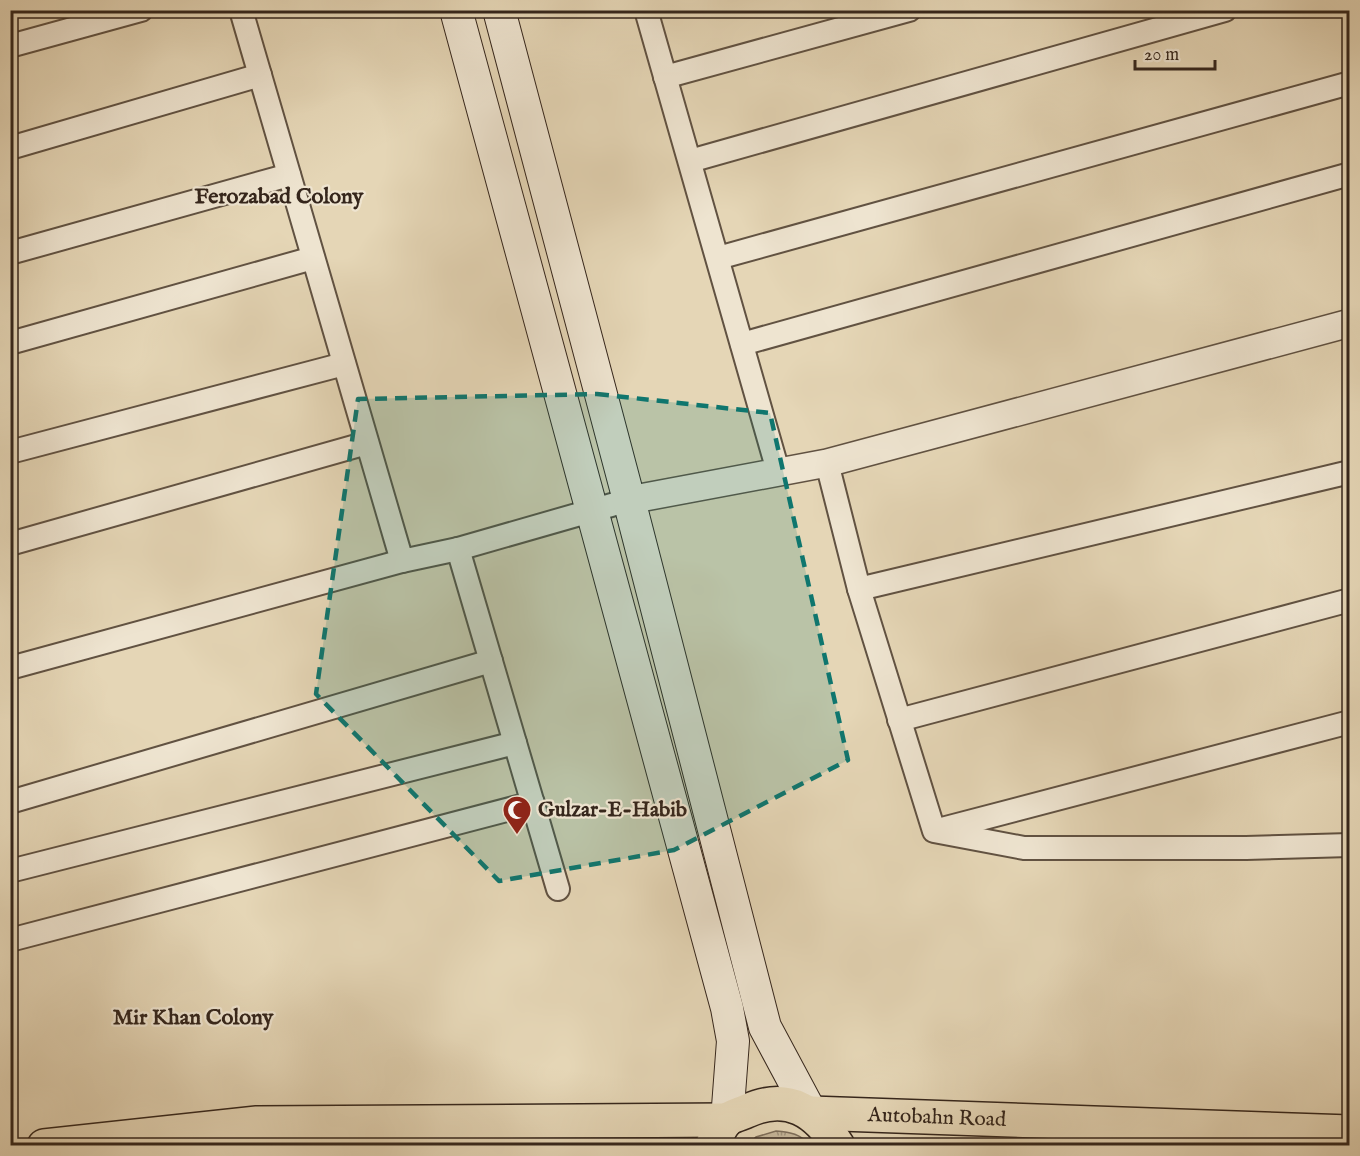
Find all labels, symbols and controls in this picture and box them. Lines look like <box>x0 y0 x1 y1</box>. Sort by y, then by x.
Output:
scale bar <box>1135 33 1214 71</box>
text: 20 m <box>1144 44 1179 67</box>
district label: Ferozabad Colony <box>195 183 365 211</box>
mosque icon: Gulzar-E-Habib <box>501 794 533 836</box>
place label: Gulzar-E-Habib <box>538 797 687 824</box>
district label: Mir Khan Colony <box>113 1004 275 1032</box>
street label: Autobahn Road <box>866 1101 1007 1133</box>

